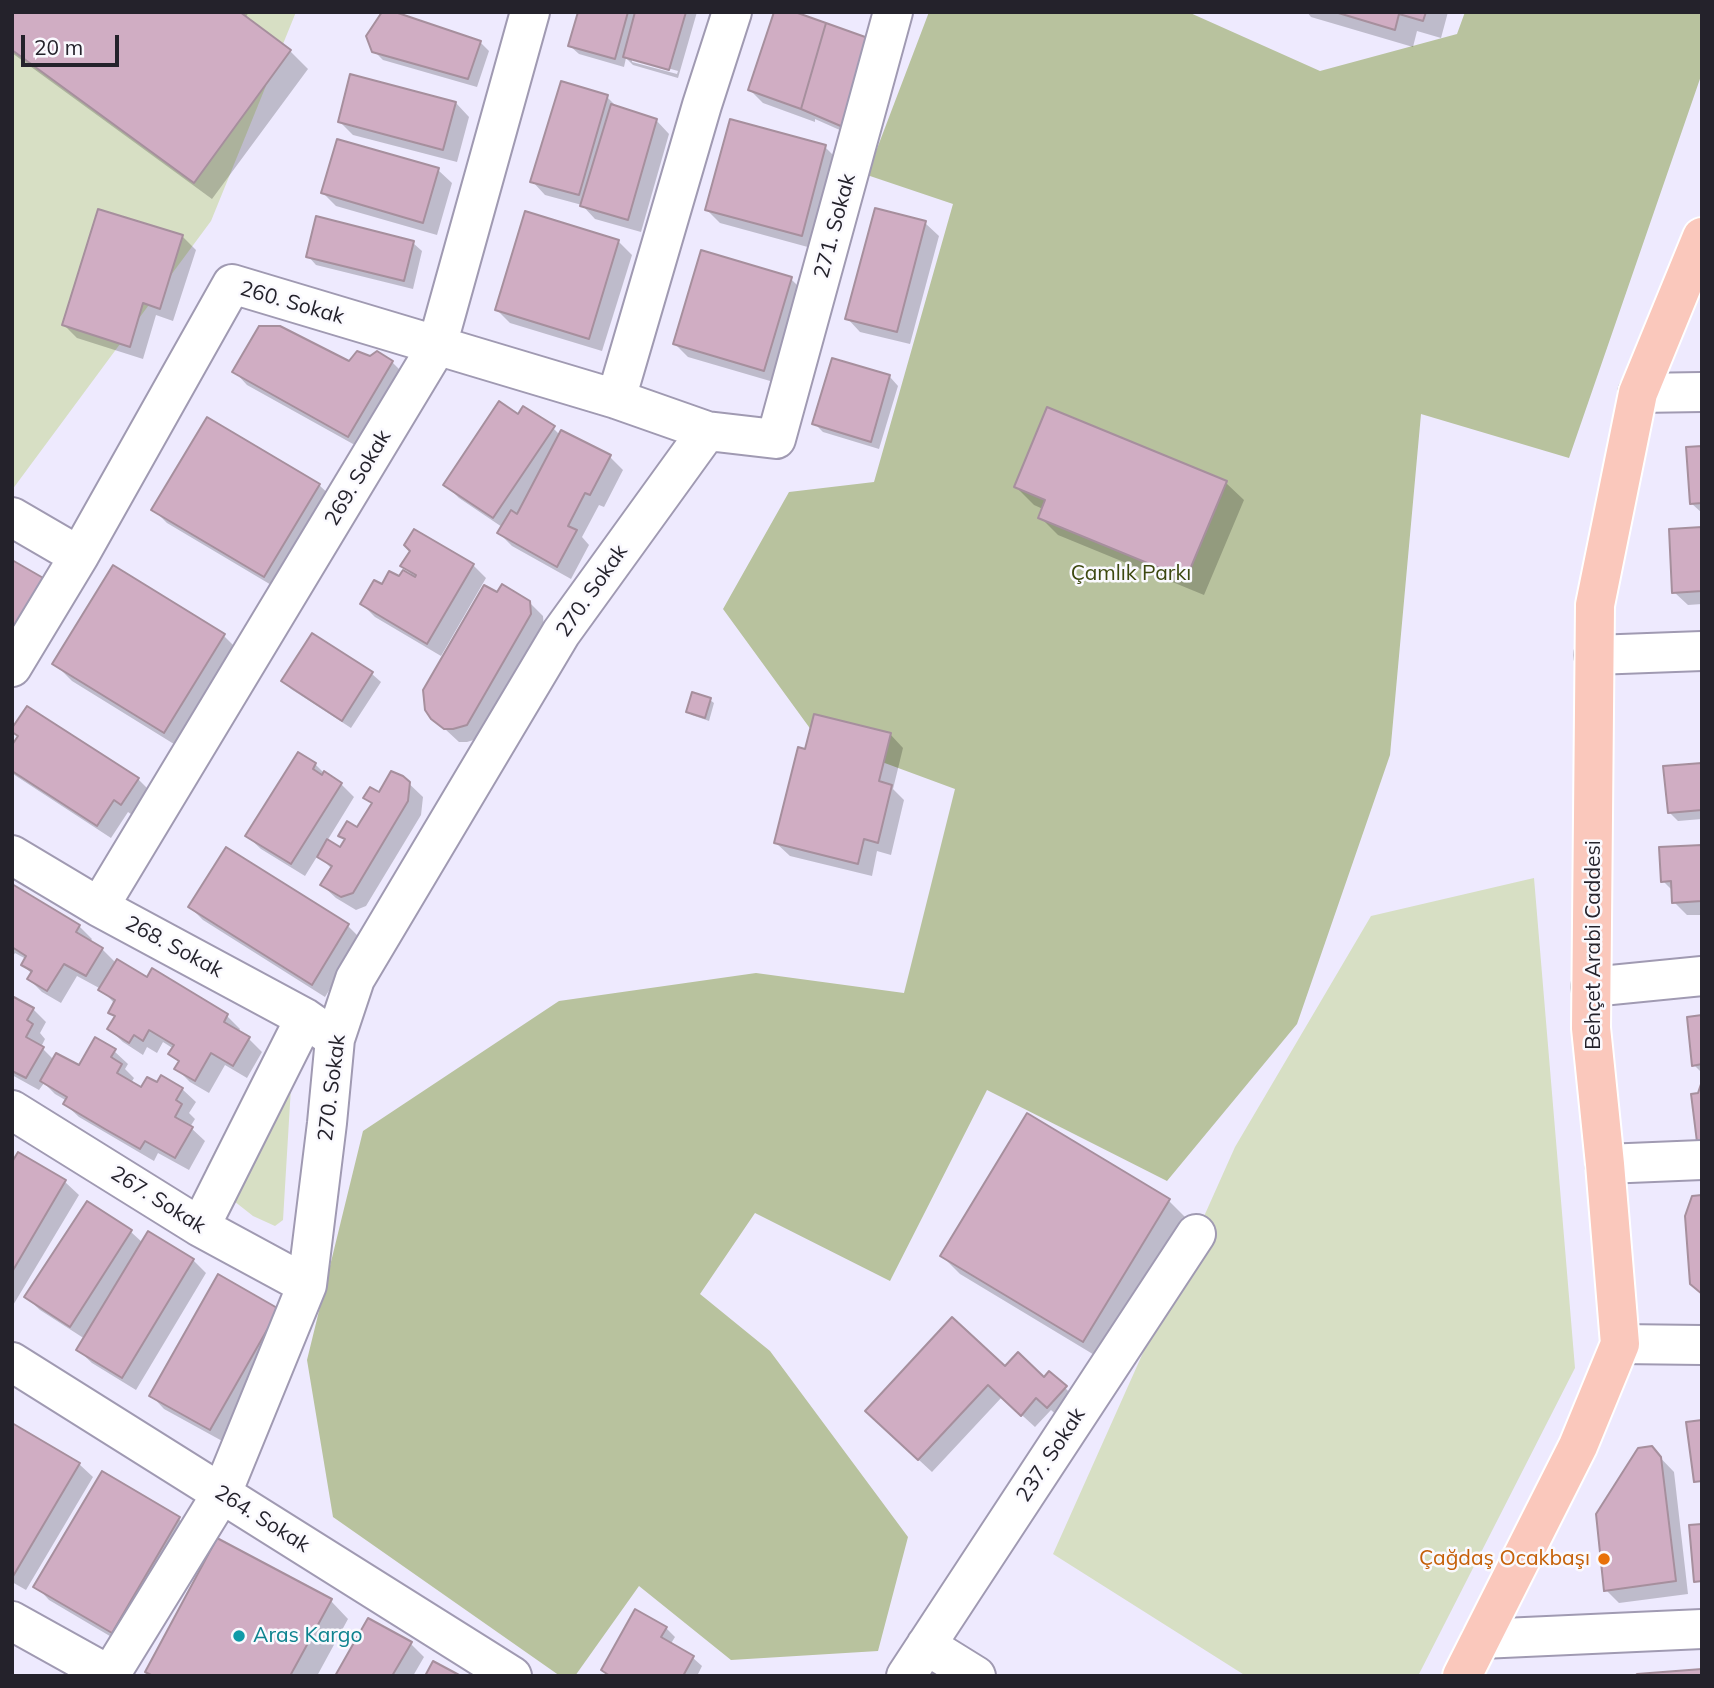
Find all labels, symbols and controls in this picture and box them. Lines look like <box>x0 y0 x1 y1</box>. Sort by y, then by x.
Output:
scale bar <box>24 21 122 65</box>
text: 20 m <box>34 34 83 60</box>
street label: 271. Sokak <box>809 171 861 281</box>
street label: 260. Sokak <box>237 276 347 330</box>
street label: 269. Sokak <box>320 426 396 530</box>
street label: 270. Sokak <box>551 540 633 642</box>
park label: Çamlık Parkı <box>1071 561 1191 587</box>
street label: Behçet Arabi Caddesi <box>1581 840 1607 1050</box>
street label: 268. Sokak <box>121 911 227 983</box>
street label: 270. Sokak <box>313 1033 351 1143</box>
street label: 267. Sokak <box>106 1161 210 1239</box>
street label: 237. Sokak <box>1011 1403 1091 1507</box>
street label: 264. Sokak <box>210 1480 314 1558</box>
place label: Çağdaş Ocakbaşı <box>1419 1546 1590 1572</box>
marker: Çağdaş Ocakbaşı <box>1596 1551 1612 1567</box>
place label: Aras Kargo <box>253 1623 363 1649</box>
marker: Aras Kargo <box>231 1628 247 1644</box>

